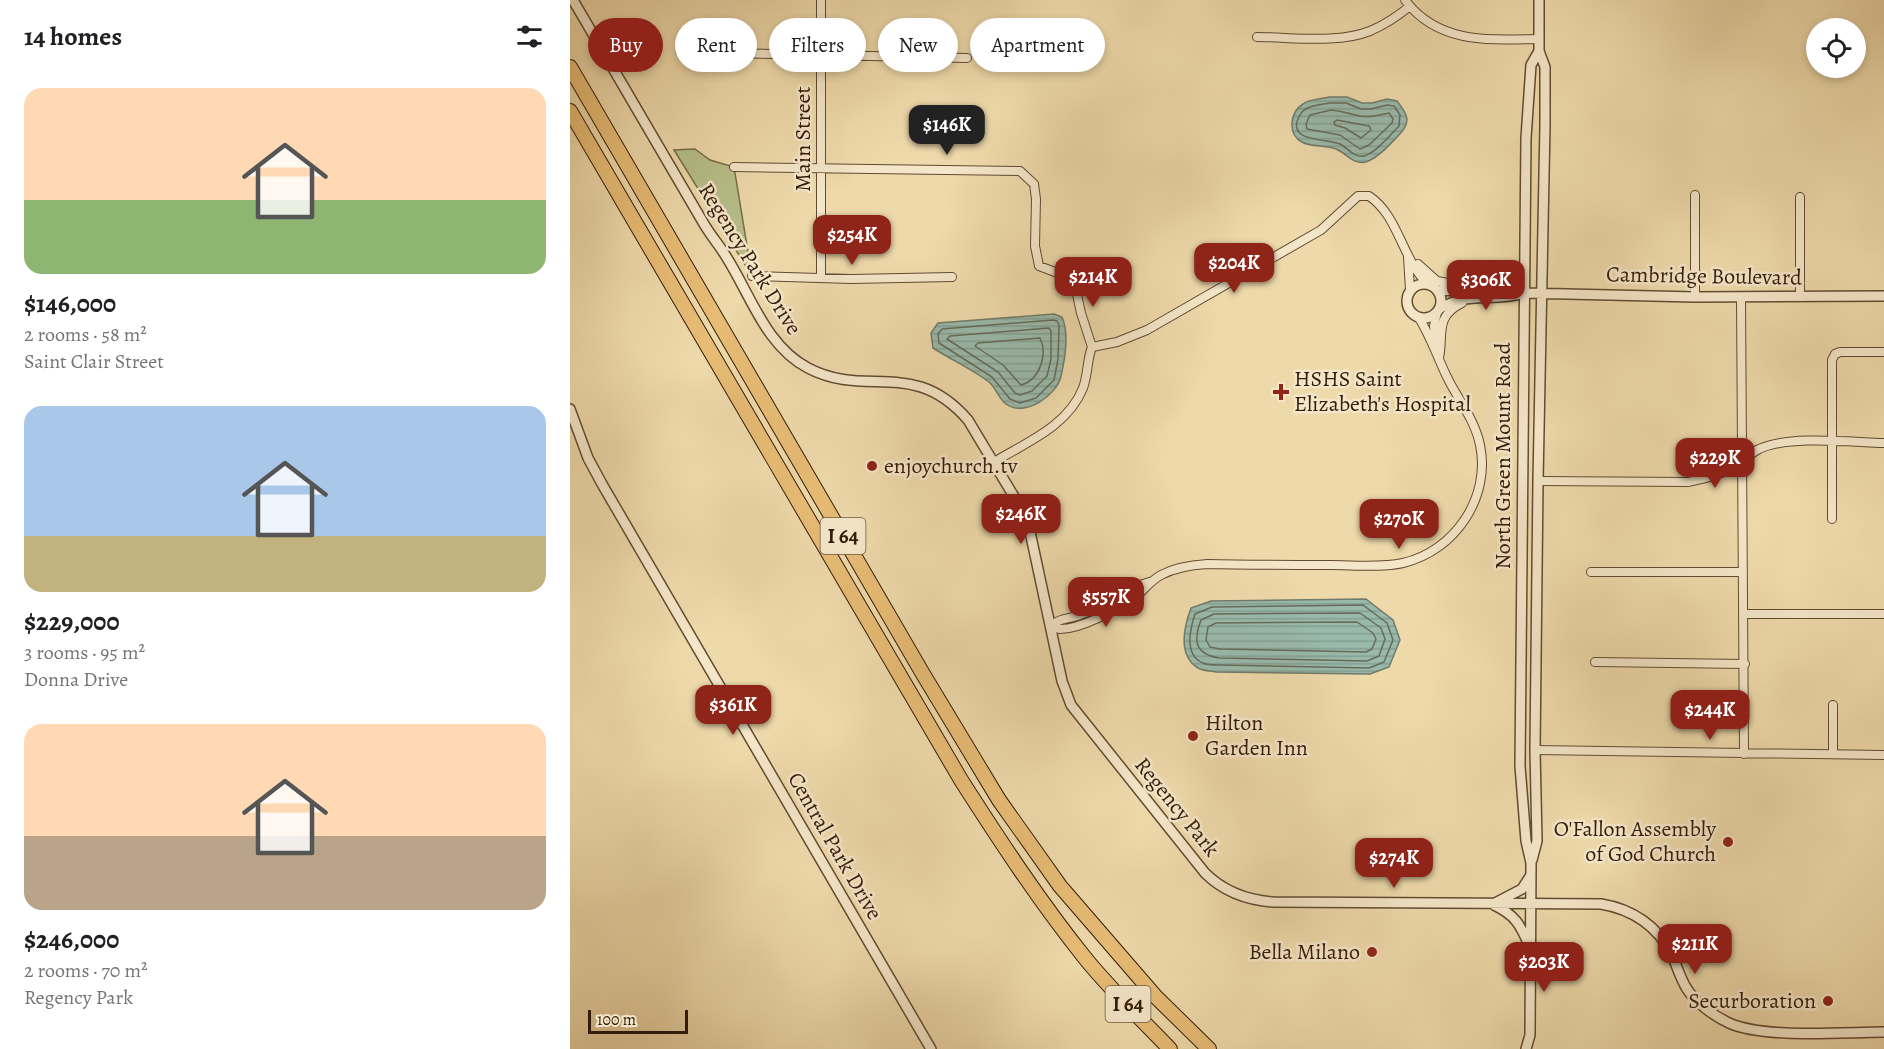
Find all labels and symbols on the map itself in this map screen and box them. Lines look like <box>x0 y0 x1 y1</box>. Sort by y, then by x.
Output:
street label: Main Street <box>788 86 818 192</box>
pin: $146K <box>905 105 989 156</box>
street label: Regency Park Drive <box>691 177 809 341</box>
pin: $254K <box>810 215 894 266</box>
pin: $204K <box>1192 243 1276 294</box>
pin: $214K <box>1051 257 1135 308</box>
street label: Cambridge Boulevard <box>1606 259 1802 293</box>
pin: $306K <box>1444 260 1528 311</box>
street label: North Green Mount Road <box>1488 342 1518 570</box>
place label: HSHS Saint Elizabeth's Hospital <box>1294 364 1471 419</box>
marker: HSHS Saint Elizabeth's Hospital <box>1272 383 1290 401</box>
pin: $229K <box>1673 438 1757 489</box>
place label: enjoychurch.tv <box>884 451 1018 481</box>
marker: enjoychurch.tv <box>865 459 879 473</box>
pin: $246K <box>979 494 1063 545</box>
pin: $270K <box>1357 499 1441 550</box>
road number: I 64 <box>820 518 866 554</box>
pin: $557K <box>1064 577 1148 628</box>
pin: $361K <box>691 685 775 736</box>
pin: $244K <box>1668 690 1752 741</box>
place label: Hilton Garden Inn <box>1205 708 1308 763</box>
marker: Hilton Garden Inn <box>1186 729 1200 743</box>
street label: Regency Park <box>1128 751 1226 863</box>
street label: Central Park Drive <box>781 767 889 925</box>
place label: O'Fallon Assembly of God Church <box>1554 814 1716 869</box>
marker: O'Fallon Assembly of God Church <box>1721 835 1735 849</box>
pin: $274K <box>1352 838 1436 889</box>
pin: $211K <box>1653 924 1737 975</box>
place label: Bella Milano <box>1249 937 1360 967</box>
pin: $203K <box>1502 942 1586 993</box>
marker: Bella Milano <box>1365 945 1379 959</box>
road number: I 64 <box>1106 986 1150 1022</box>
place label: Securboration <box>1688 986 1816 1016</box>
marker: Securboration <box>1821 994 1835 1008</box>
scale bar <box>588 1007 688 1034</box>

